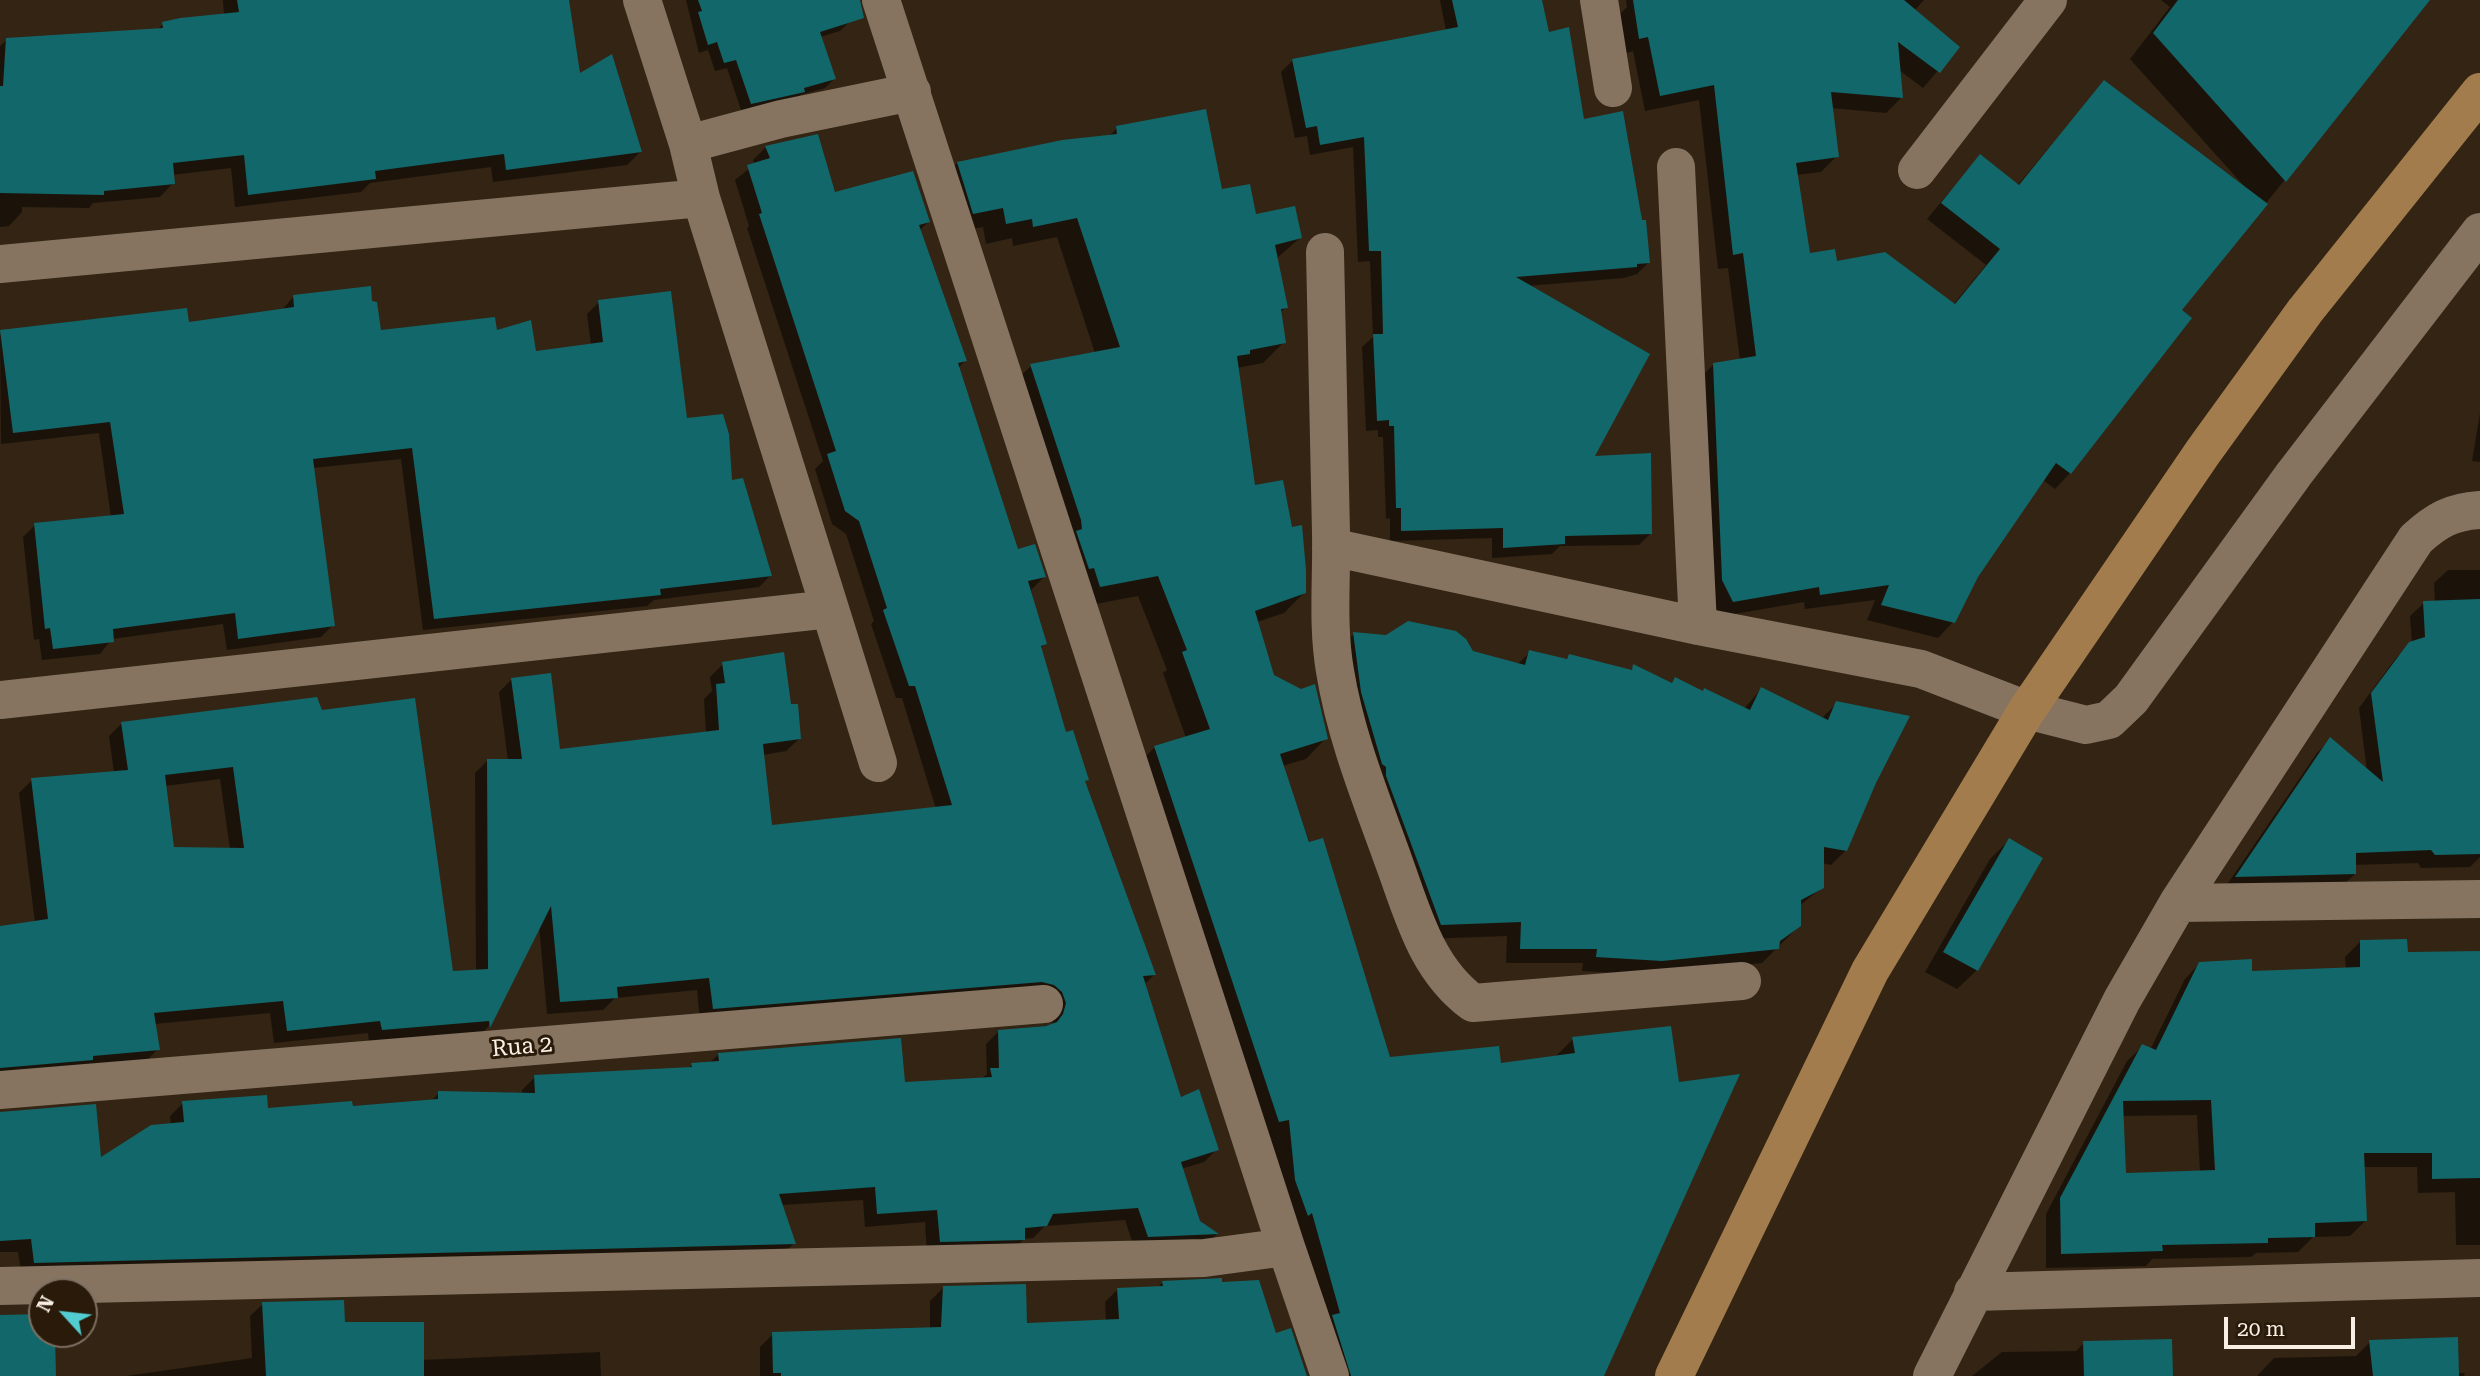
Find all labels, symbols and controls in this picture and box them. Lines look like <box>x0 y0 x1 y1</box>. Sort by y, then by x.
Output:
street label: Rua 2 <box>490 1031 554 1063</box>
north arrow <box>28 1278 98 1348</box>
text: N <box>32 1292 59 1316</box>
scale bar <box>2228 1302 2359 1346</box>
text: 20 m <box>2237 1317 2285 1341</box>

